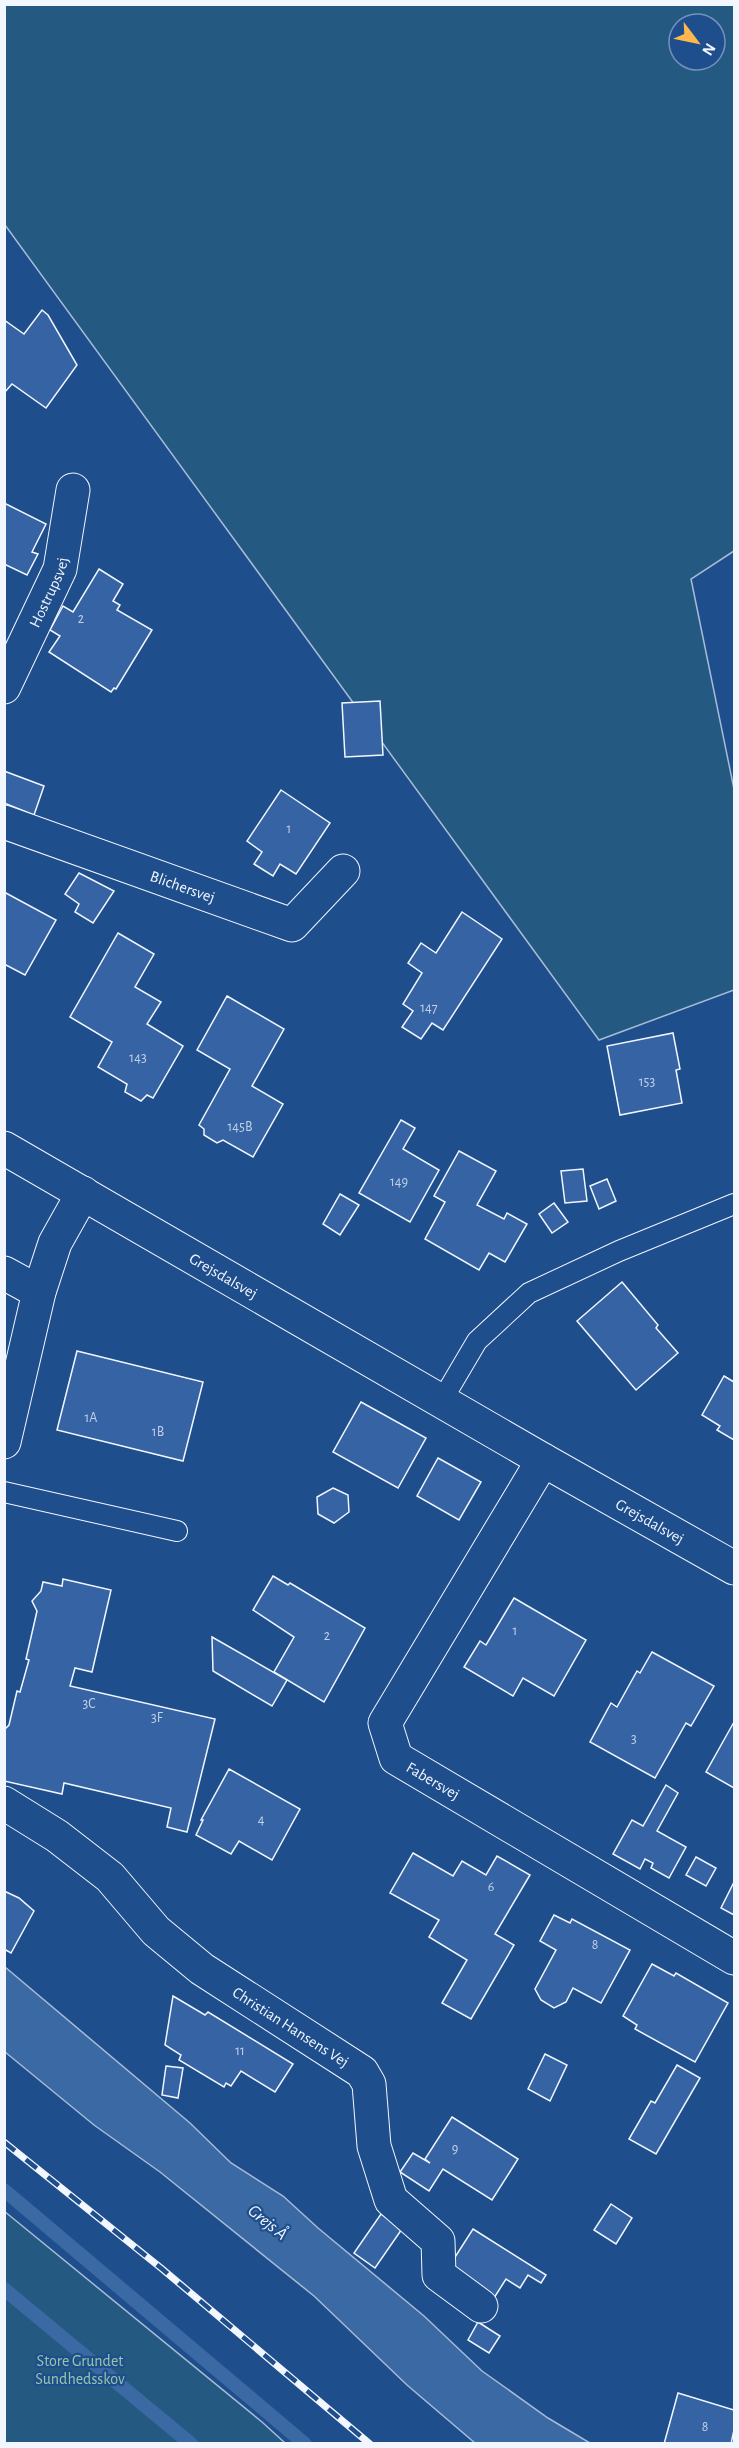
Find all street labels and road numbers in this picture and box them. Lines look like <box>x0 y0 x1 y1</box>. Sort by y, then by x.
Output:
street label: Hostrupsvej <box>27 556 72 630</box>
street label: Blichersvej <box>148 868 217 907</box>
street label: Grejsdalsvej <box>187 1250 260 1303</box>
street label: Grejsdalsvej <box>613 1496 687 1548</box>
street label: Fabersvej <box>404 1759 462 1804</box>
street label: Christian Hansens Vej <box>230 1984 352 2071</box>

